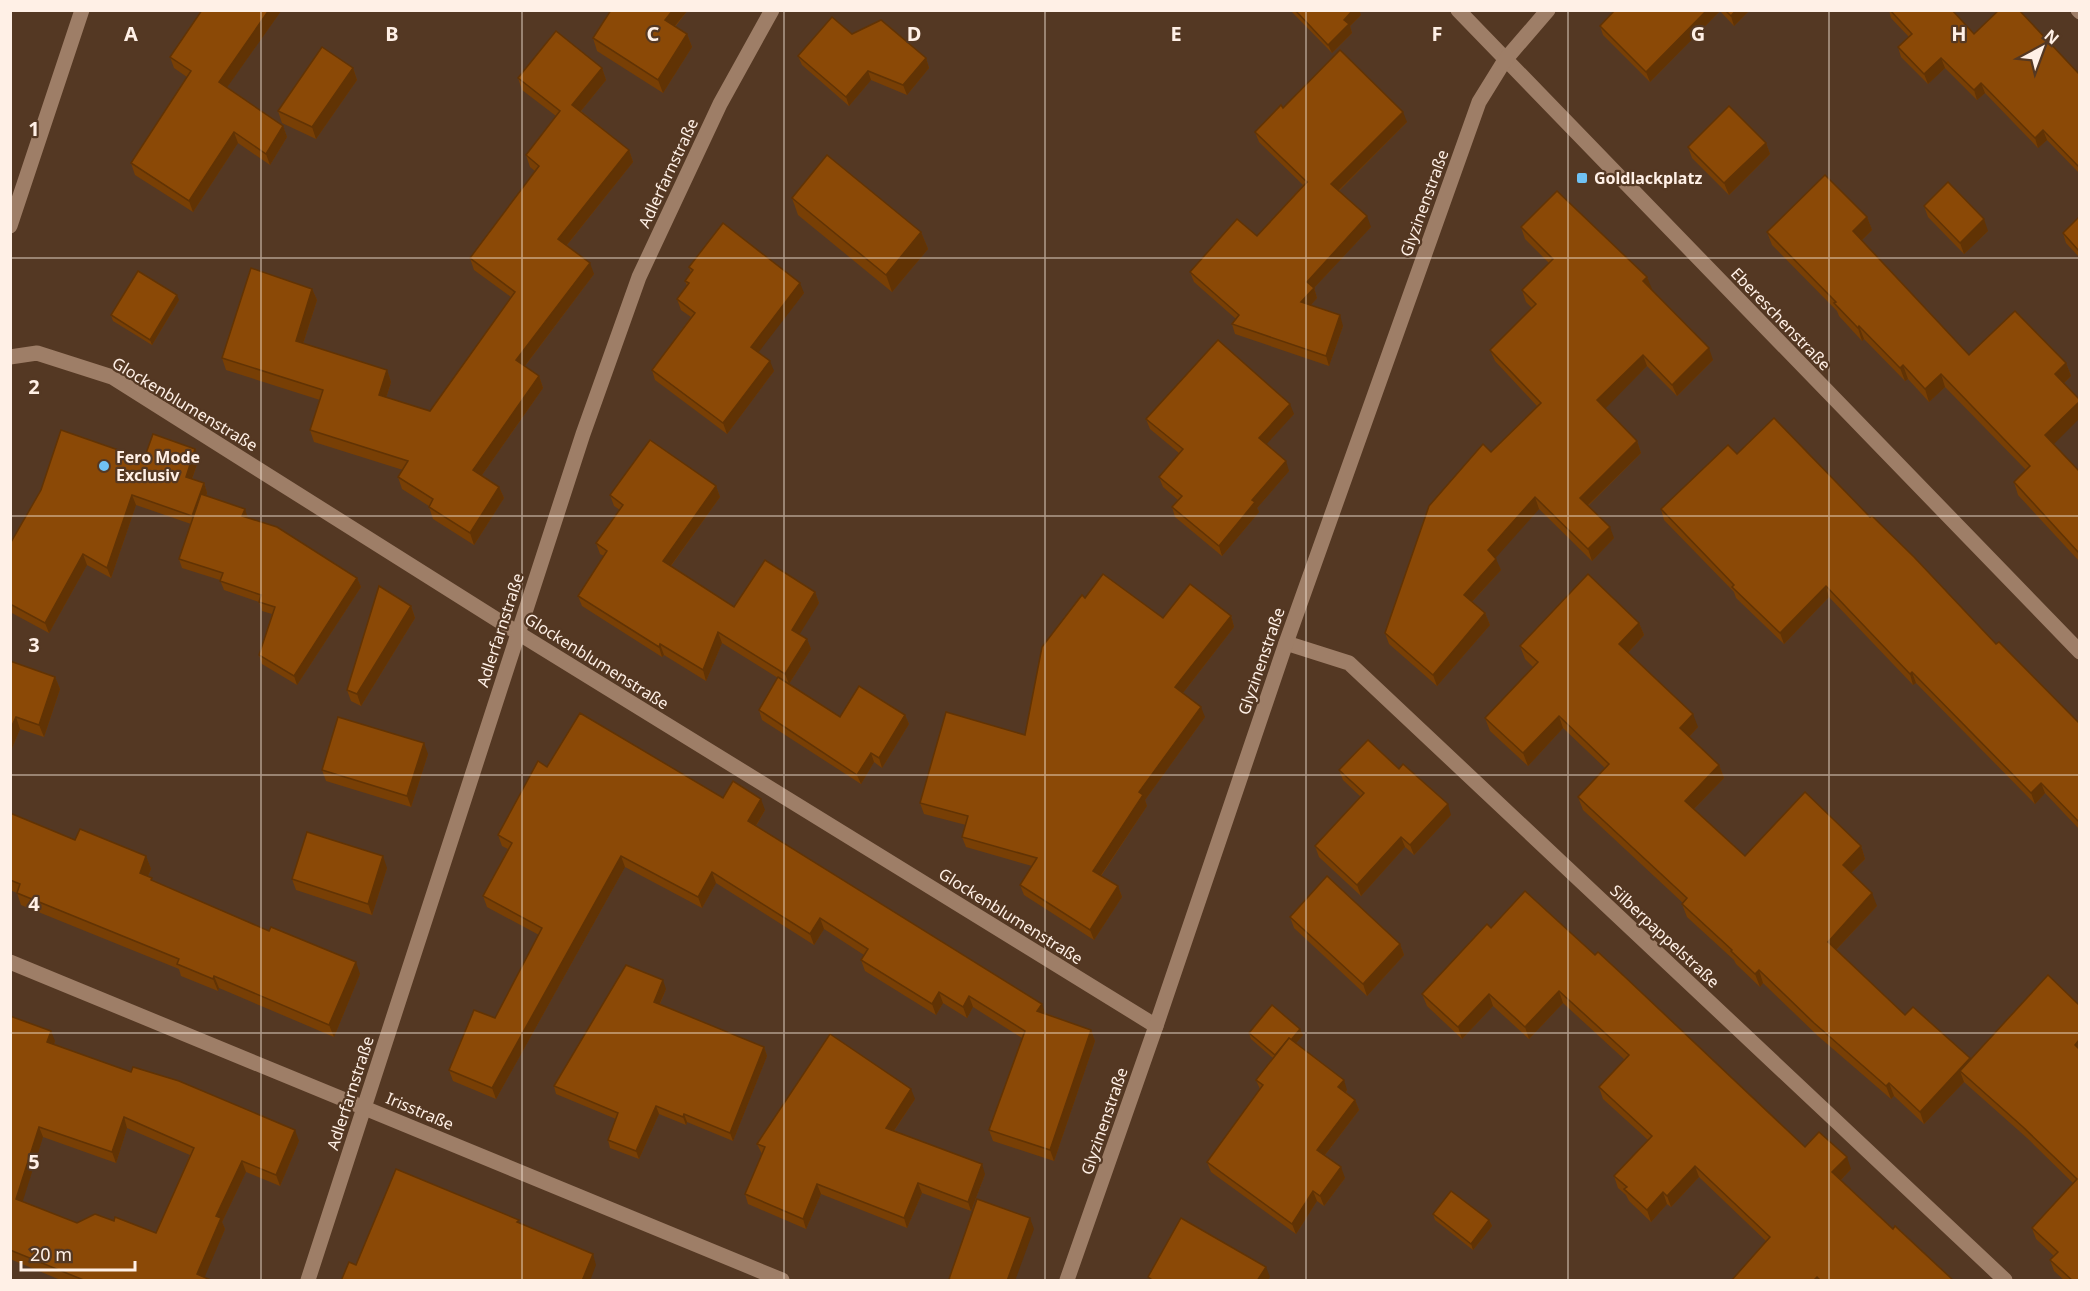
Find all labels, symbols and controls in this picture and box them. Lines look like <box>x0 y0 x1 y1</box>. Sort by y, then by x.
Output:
north arrow <box>2012 18 2072 78</box>
text: A <box>124 20 138 47</box>
text: B <box>385 20 399 47</box>
text: C <box>647 20 660 47</box>
text: D <box>907 20 921 47</box>
text: E <box>1170 20 1182 47</box>
text: F <box>1432 20 1442 47</box>
text: G <box>1691 20 1705 47</box>
text: H <box>1951 20 1967 47</box>
text: N <box>2040 24 2064 49</box>
text: 1 <box>28 115 40 142</box>
street label: Adlerfarnstraße <box>633 115 703 231</box>
street label: Glyzinenstraße <box>1394 147 1454 259</box>
place label: Goldlackplatz <box>1594 167 1702 189</box>
marker: Goldlackplatz <box>1575 171 1589 185</box>
street label: Ebereschenstraße <box>1726 263 1836 375</box>
street label: Glockenblumenstraße <box>108 352 262 456</box>
text: 2 <box>28 373 40 400</box>
place label: Fero Mode Exclusiv <box>116 446 200 486</box>
marker: Fero Mode Exclusiv <box>97 459 111 473</box>
street label: Adlerfarnstraße <box>471 570 529 690</box>
street label: Glyzinenstraße <box>1232 604 1290 718</box>
street label: Glockenblumenstraße <box>521 608 673 714</box>
text: 3 <box>28 631 40 658</box>
street label: Glockenblumenstraße <box>935 863 1087 969</box>
street label: Silberpappelstraße <box>1606 880 1724 992</box>
text: 4 <box>28 890 40 917</box>
street label: Adlerfarnstraße <box>321 1033 379 1153</box>
street label: Glyzinenstraße <box>1075 1064 1133 1178</box>
street label: Irisstraße <box>383 1087 457 1135</box>
text: 5 <box>28 1148 40 1175</box>
scale bar <box>21 1234 135 1272</box>
text: 20 m <box>30 1242 72 1266</box>

